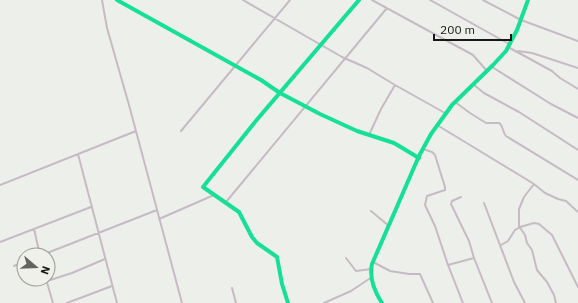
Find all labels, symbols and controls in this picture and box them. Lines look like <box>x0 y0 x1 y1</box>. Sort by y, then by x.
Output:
scale bar <box>434 16 511 42</box>
text: 200 m <box>440 22 475 37</box>
north arrow <box>16 247 56 287</box>
text: N <box>38 264 53 276</box>

